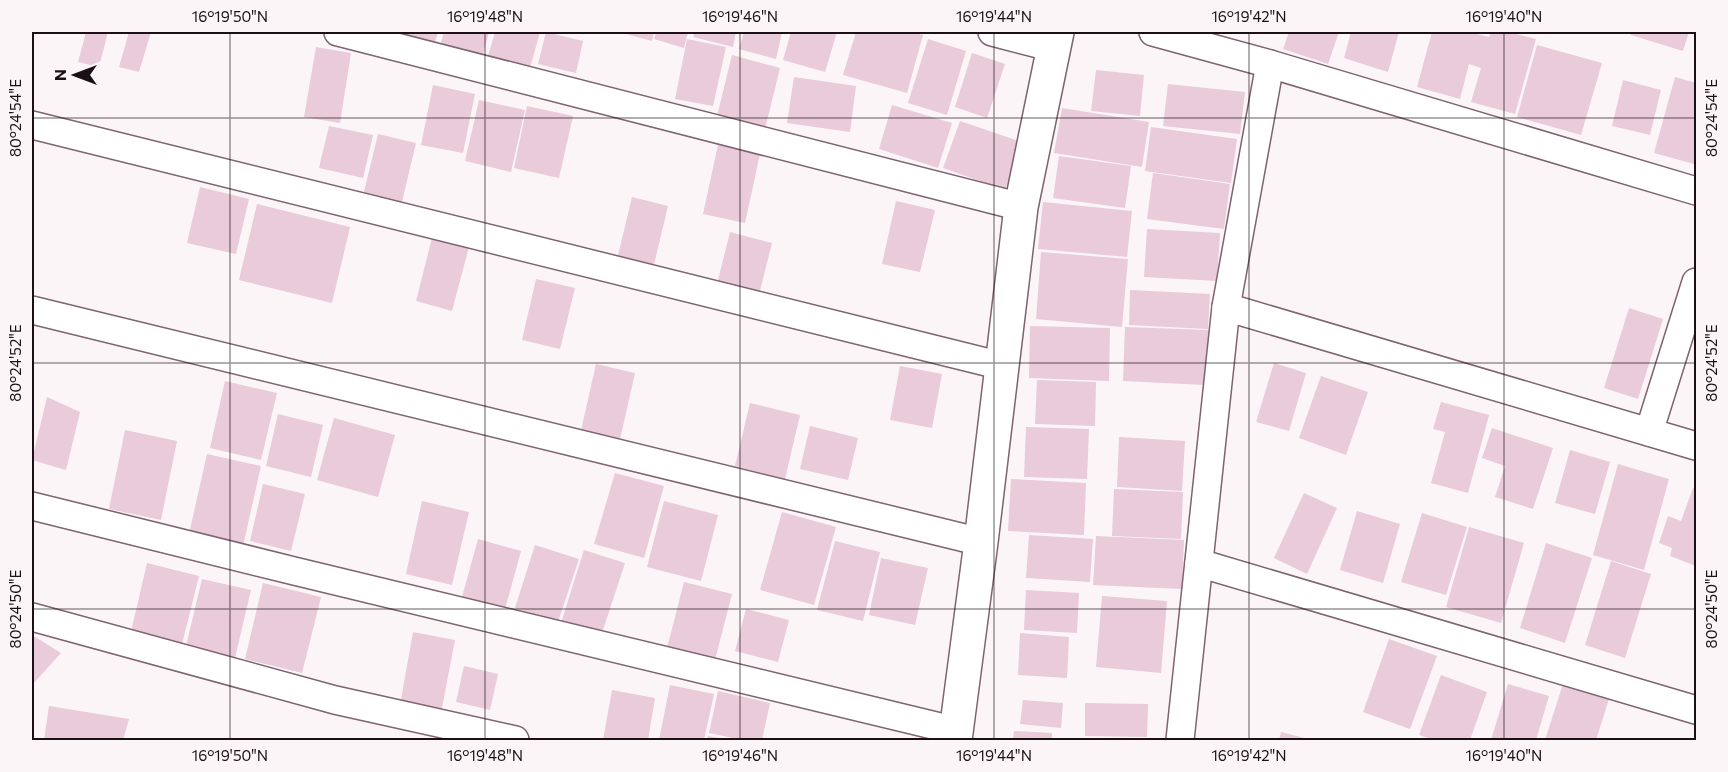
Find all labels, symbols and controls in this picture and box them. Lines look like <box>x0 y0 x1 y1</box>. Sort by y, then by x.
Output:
text: 16°19'50"N <box>192 7 268 25</box>
text: 16°19'48"N <box>447 7 523 25</box>
text: 16°19'46"N <box>702 7 778 25</box>
text: 16°19'44"N <box>956 7 1032 25</box>
text: 16°19'42"N <box>1211 7 1287 25</box>
text: 16°19'40"N <box>1466 7 1542 25</box>
north arrow <box>45 45 105 105</box>
text: N <box>50 69 69 81</box>
text: 80°24'54"E <box>6 79 24 157</box>
text: 80°24'54"E <box>1702 79 1720 157</box>
text: 80°24'52"E <box>6 324 24 402</box>
text: 80°24'52"E <box>1702 324 1720 402</box>
text: 80°24'50"E <box>6 569 24 648</box>
text: 80°24'50"E <box>1702 569 1720 648</box>
text: 16°19'50"N <box>192 746 268 764</box>
text: 16°19'48"N <box>447 746 523 764</box>
text: 16°19'46"N <box>702 746 778 764</box>
text: 16°19'44"N <box>956 746 1032 764</box>
text: 16°19'42"N <box>1211 746 1287 764</box>
text: 16°19'40"N <box>1466 746 1542 764</box>

